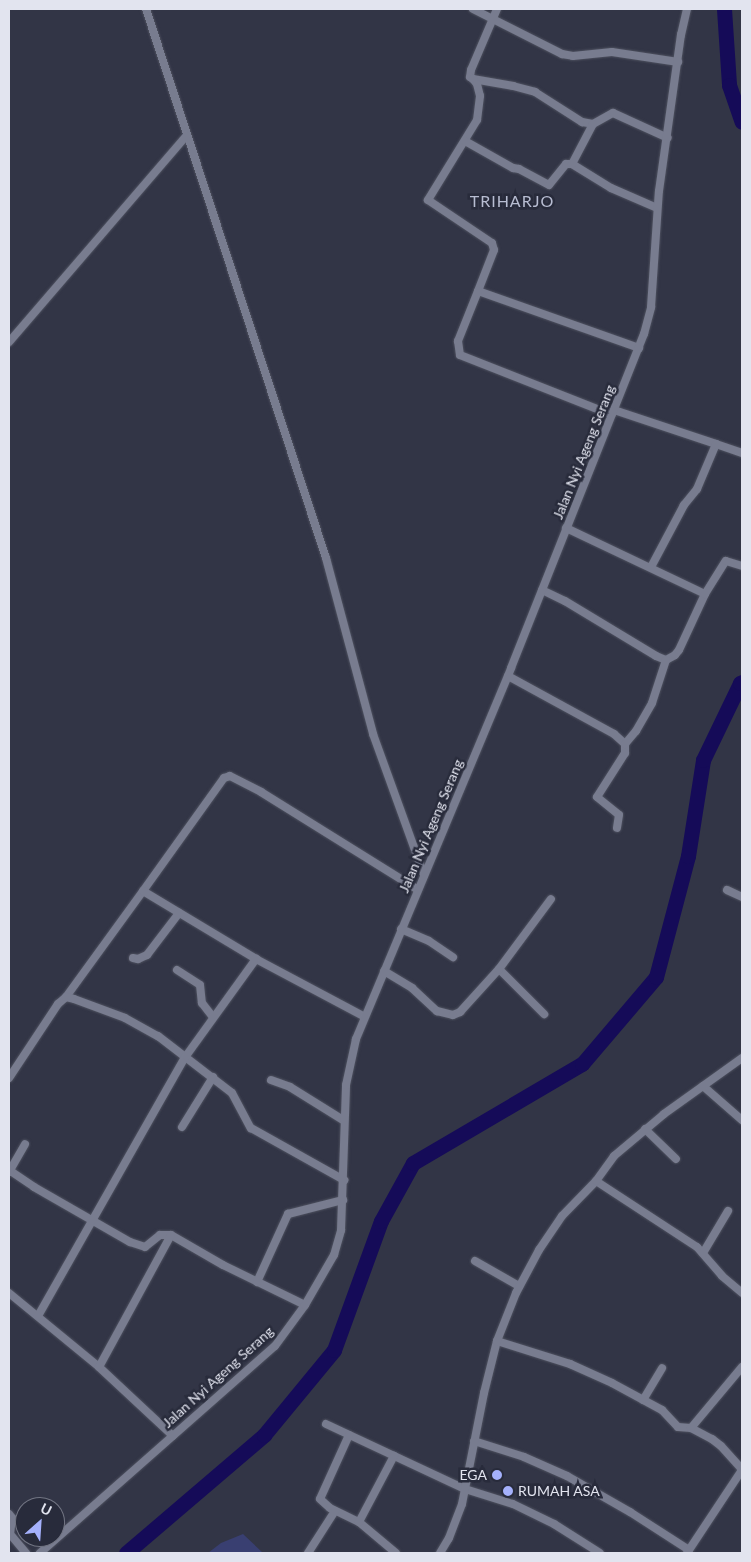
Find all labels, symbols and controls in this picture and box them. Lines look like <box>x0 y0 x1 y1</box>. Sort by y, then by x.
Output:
district label: TRIHARJO <box>469 191 555 211</box>
street label: Jalan Nyi Ageng Serang <box>549 382 619 522</box>
street label: Jalan Nyi Ageng Serang <box>395 757 467 895</box>
street label: Jalan Nyi Ageng Serang <box>159 1323 277 1431</box>
place label: EGA <box>460 1467 487 1483</box>
marker: EGA <box>491 1469 503 1481</box>
place label: RUMAH ASA <box>518 1483 600 1499</box>
marker: RUMAH ASA <box>502 1485 514 1497</box>
north arrow <box>15 1497 65 1547</box>
text: U <box>38 1499 55 1519</box>

